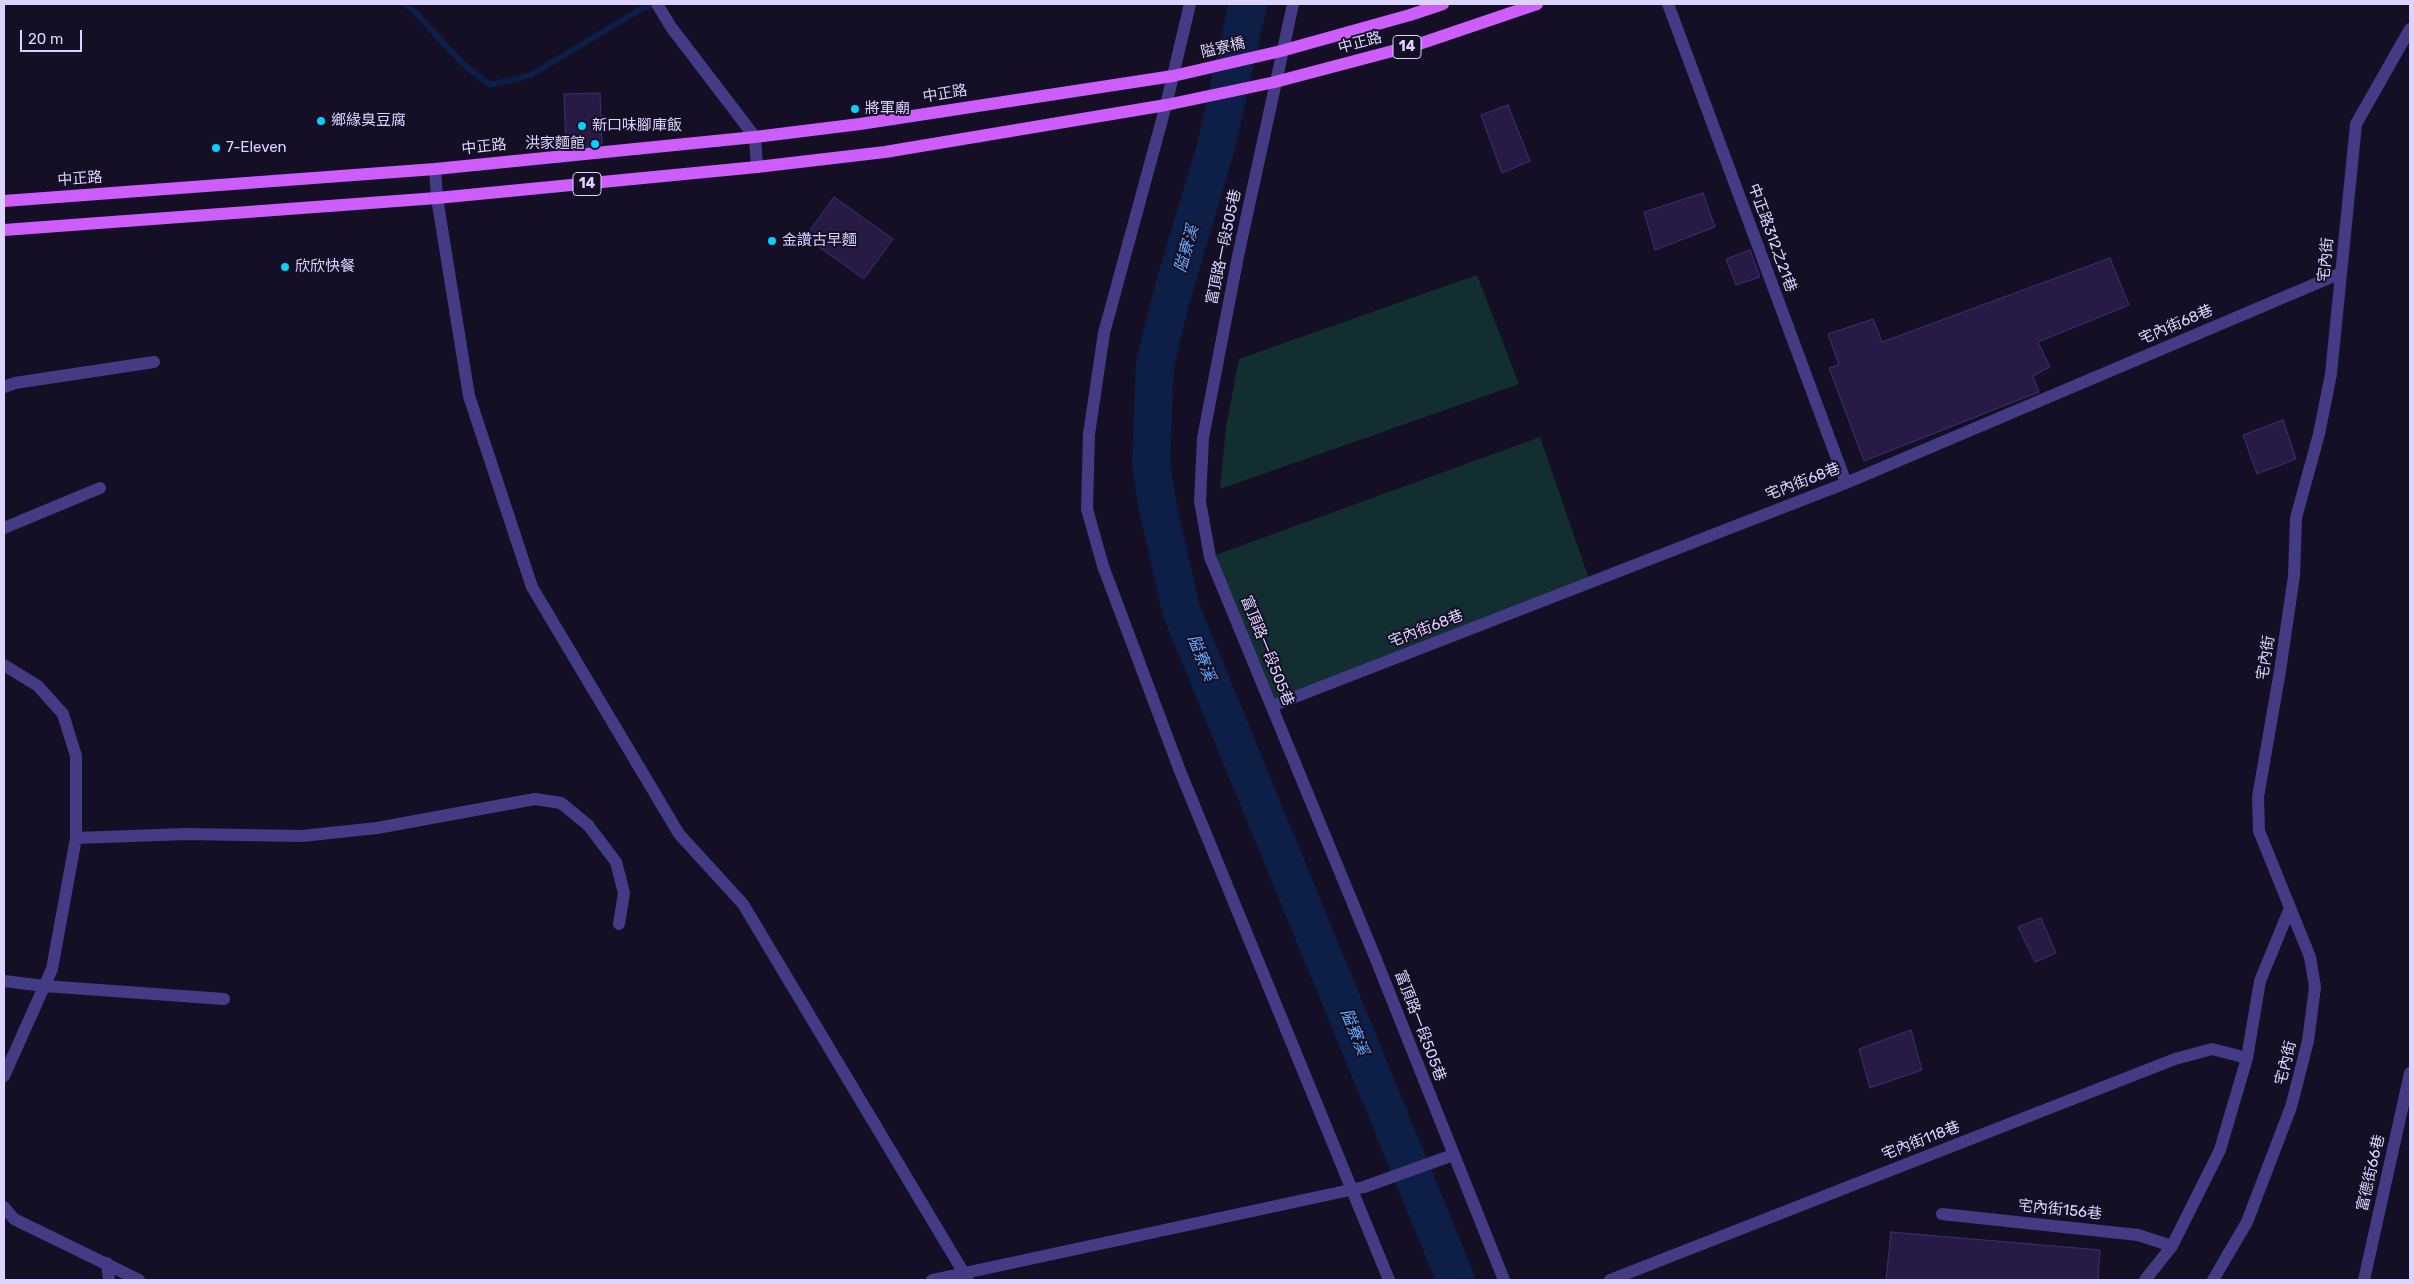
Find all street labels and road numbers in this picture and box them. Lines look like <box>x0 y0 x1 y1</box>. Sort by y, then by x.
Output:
street label: 中正路 <box>1336 28 1384 58</box>
street label: 隘寮橋 <box>1199 34 1247 62</box>
road number: 14 <box>1393 36 1421 58</box>
street label: 中正路 <box>921 82 969 106</box>
street label: 中正路 <box>461 136 507 158</box>
street label: 中正路 <box>57 168 103 190</box>
road number: 14 <box>573 172 601 195</box>
street label: 中正路312之21巷 <box>1744 181 1800 295</box>
street label: 富頂路一段505巷 <box>1203 188 1245 306</box>
street label: 宅內街 <box>2315 237 2337 283</box>
street label: 宅內街68巷 <box>2136 301 2216 349</box>
street label: 宅內街68巷 <box>1763 460 1843 504</box>
street label: 富頂路一段505巷 <box>1237 593 1297 709</box>
street label: 宅內街68巷 <box>1386 607 1466 651</box>
street label: 宅內街 <box>2254 634 2278 682</box>
street label: 富頂路一段505巷 <box>1391 968 1449 1084</box>
street label: 宅內街 <box>2272 1039 2300 1087</box>
street label: 宅內街118巷 <box>1879 1118 1963 1164</box>
street label: 富德街66巷 <box>2353 1133 2389 1213</box>
street label: 宅內街156巷 <box>2017 1197 2103 1223</box>

